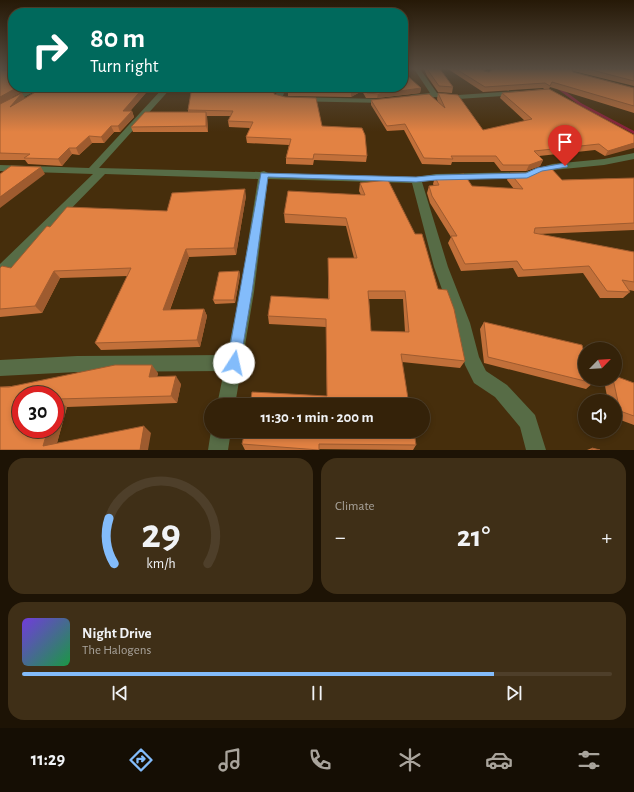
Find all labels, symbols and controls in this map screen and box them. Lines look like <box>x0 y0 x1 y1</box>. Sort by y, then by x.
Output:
icon: right <box>24 24 76 76</box>
text: 80 m <box>90 25 145 53</box>
text: Turn right <box>90 58 159 76</box>
pin <box>548 125 582 166</box>
icon: arrive <box>554 131 576 153</box>
position arrow <box>213 342 255 384</box>
north arrow <box>578 342 622 386</box>
map controls <box>578 342 622 438</box>
speed limit sign: 30 <box>12 386 64 438</box>
button: sound <box>578 394 622 438</box>
text: 11:30 · 1 min · 200 m <box>260 410 374 425</box>
text: Climate <box>335 500 374 513</box>
text: 29 <box>141 514 180 555</box>
text: 21° <box>457 522 490 552</box>
text: − <box>335 526 346 548</box>
text: + <box>601 526 612 548</box>
text: km/h <box>146 557 175 571</box>
text: Night Drive <box>82 626 152 641</box>
text: The Halogens <box>82 644 151 657</box>
icon: previous <box>109 682 131 704</box>
icon: pause <box>306 682 328 704</box>
icon: next <box>503 682 525 704</box>
icon: directions <box>127 746 155 774</box>
icon: music <box>216 746 244 774</box>
icon: phone <box>306 746 334 774</box>
icon: climate <box>396 746 424 774</box>
icon: car <box>485 746 513 774</box>
icon: filters <box>575 746 603 774</box>
text: 11:29 <box>31 751 65 769</box>

